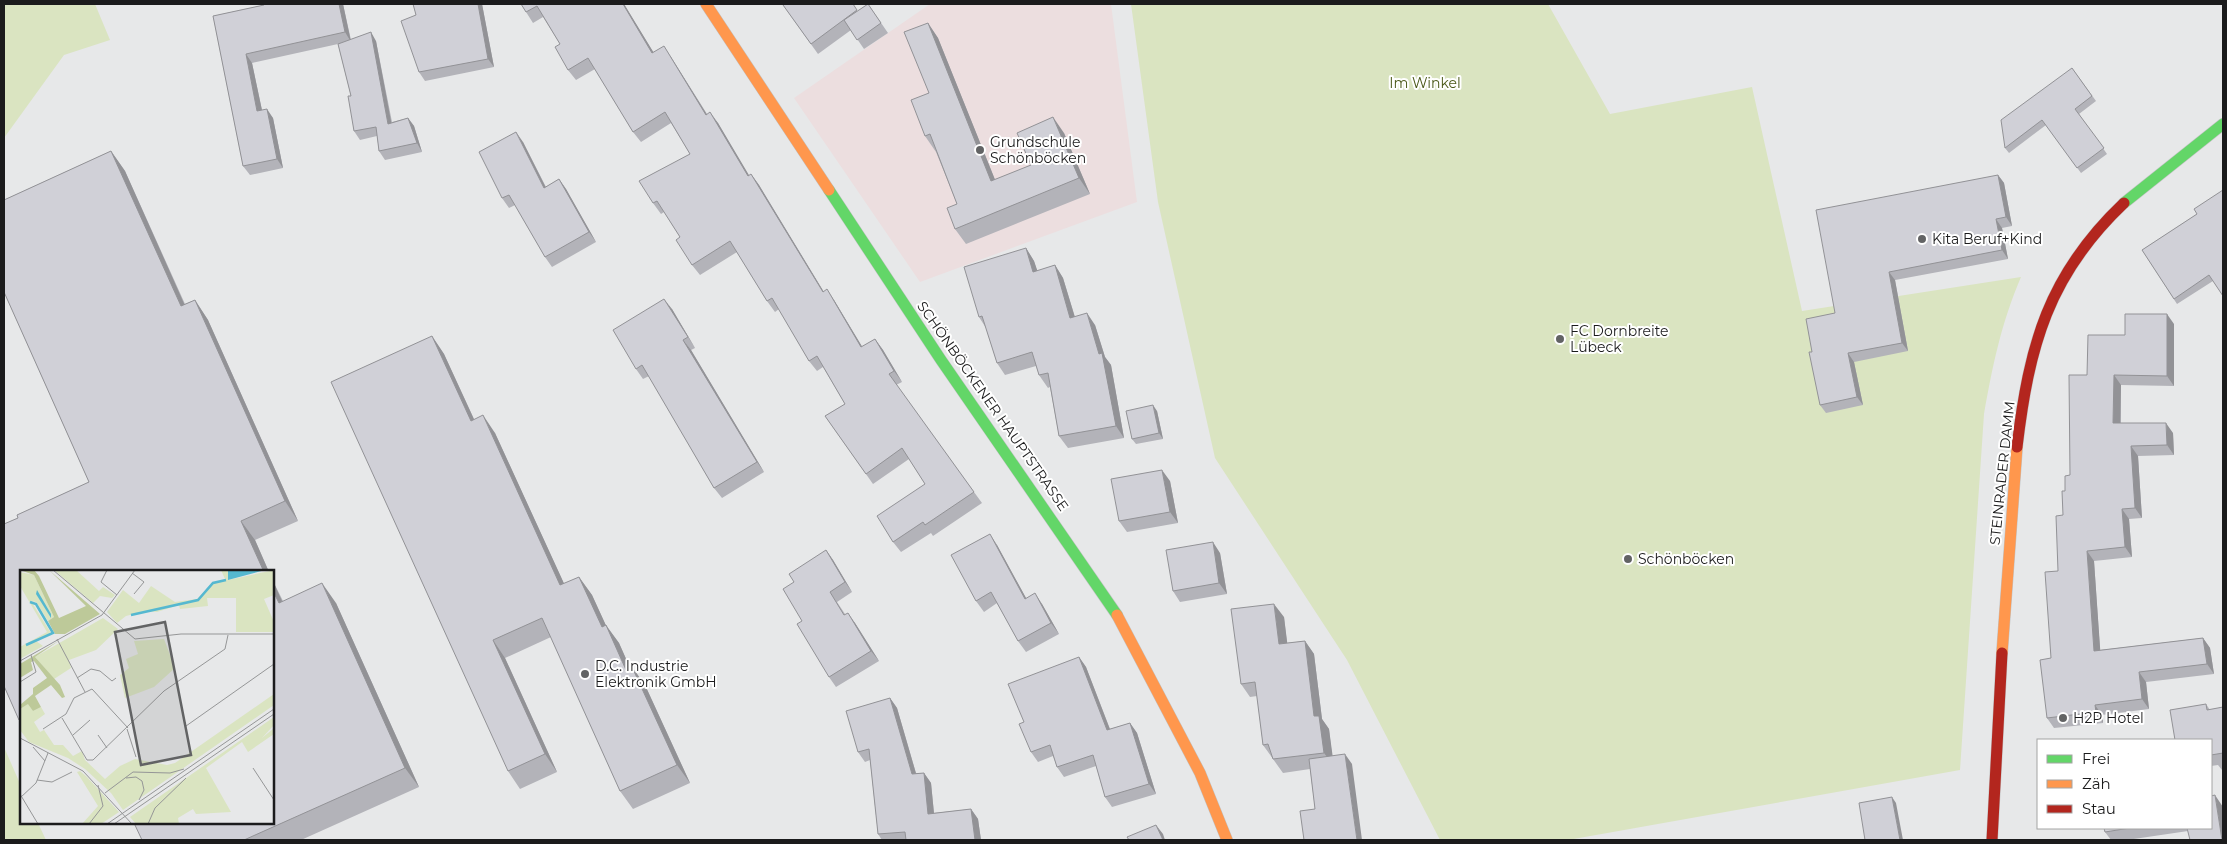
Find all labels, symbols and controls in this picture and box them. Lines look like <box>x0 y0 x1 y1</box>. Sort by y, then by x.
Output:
park label: Im Winkel <box>1389 74 1461 92</box>
place label: Grundschule Schönböcken <box>990 133 1086 167</box>
marker: Grundschule Schönböcken <box>974 144 986 156</box>
place label: Kita Beruf+Kind <box>1932 230 2042 248</box>
marker: Kita Beruf+Kind <box>1916 233 1928 245</box>
street label: SCHÖNBÖCKENER HAUPTSTRASSE <box>913 298 1073 514</box>
place label: FC Dornbreite Lübeck <box>1570 322 1669 356</box>
marker: FC Dornbreite Lübeck <box>1554 333 1566 345</box>
street label: STEINRADER DAMM <box>1985 400 2019 546</box>
place label: Schönböcken <box>1638 550 1734 568</box>
marker: Schönböcken <box>1622 553 1634 565</box>
inset map <box>20 570 274 824</box>
place label: D.C. Industrie Elektronik GmbH <box>595 657 717 691</box>
marker: D.C. Industrie Elektronik GmbH <box>579 668 591 680</box>
place label: H2P Hotel <box>2073 709 2144 727</box>
marker: H2P Hotel <box>2057 712 2069 724</box>
legend <box>2037 739 2212 829</box>
text: Frei <box>2082 749 2110 768</box>
text: Zäh <box>2082 774 2111 793</box>
text: Stau <box>2082 799 2116 818</box>

